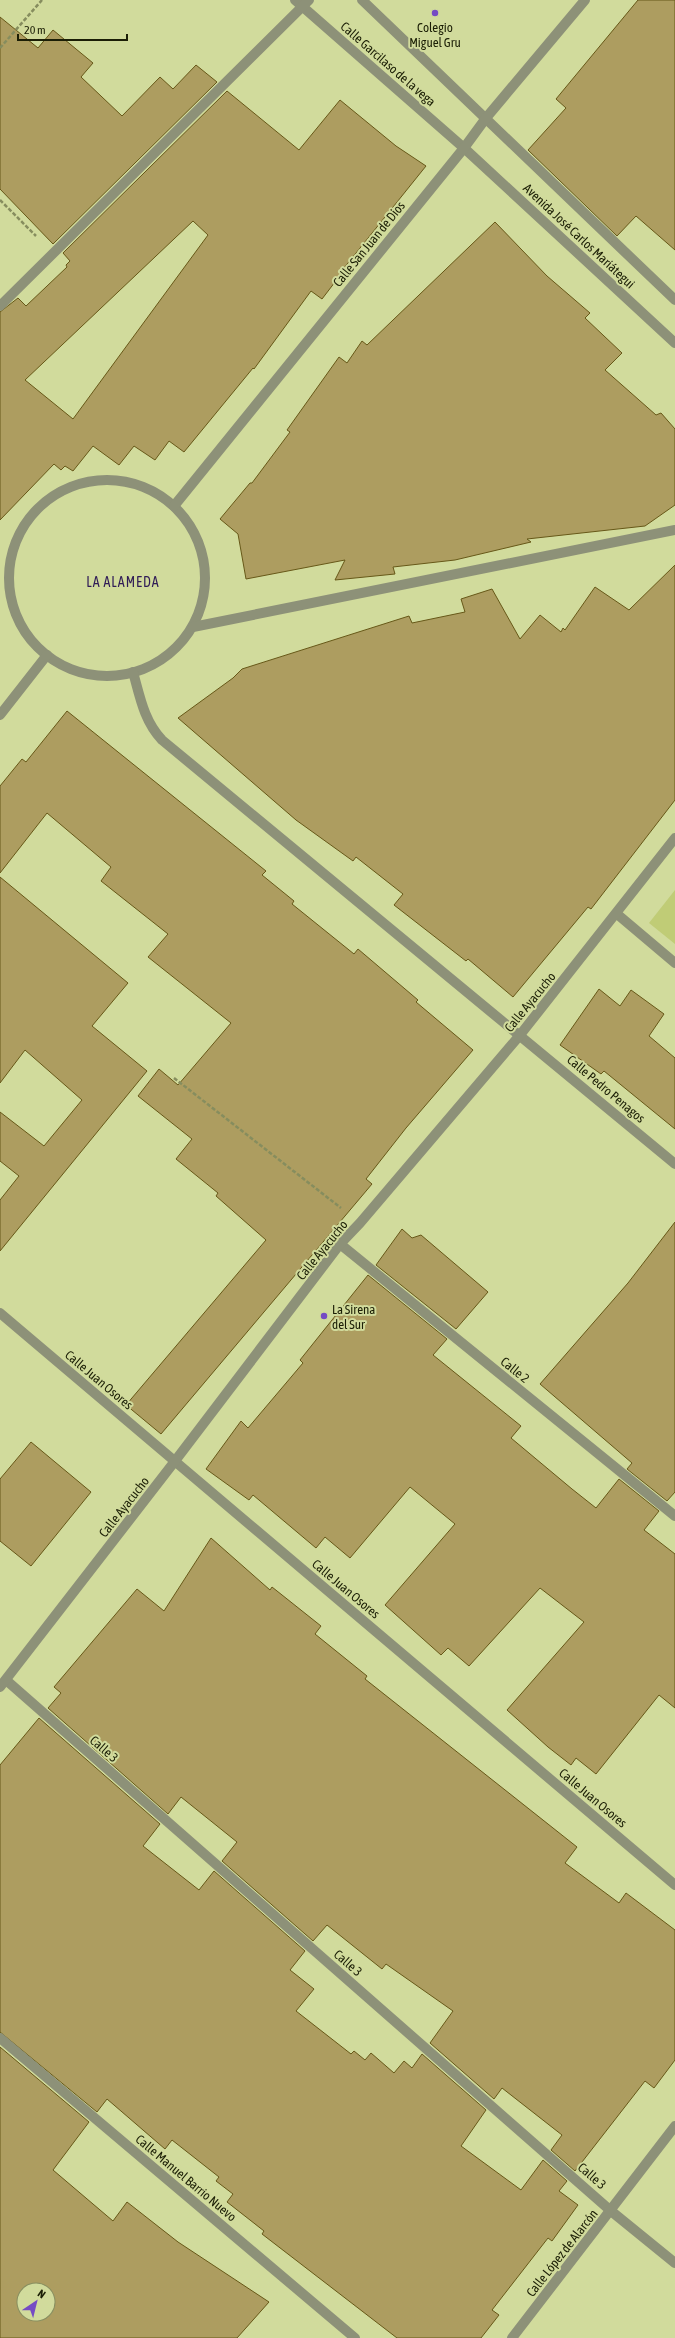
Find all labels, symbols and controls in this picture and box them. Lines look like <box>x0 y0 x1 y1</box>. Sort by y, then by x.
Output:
marker: Colegio Miguel Gru <box>430 8 440 18</box>
scale bar <box>18 16 127 42</box>
street label: Calle Garcilaso de la vega <box>338 19 438 109</box>
place label: Colegio Miguel Gru <box>409 20 461 50</box>
text: 20 m <box>24 23 46 37</box>
street label: Avenida José Carlos Mariátegui <box>520 180 638 292</box>
street label: Calle San Juan de Dios <box>330 198 408 290</box>
district label: LA ALAMEDA <box>86 574 160 590</box>
street label: Calle Ayacucho <box>501 969 559 1035</box>
street label: Calle Pedro Penagos <box>564 1052 648 1126</box>
street label: Calle Ayacucho <box>293 1217 351 1283</box>
place label: La Sirena del Sur <box>332 1302 375 1332</box>
marker: La Sirena del Sur <box>319 1311 329 1321</box>
street label: Calle Juan Osores <box>62 1347 136 1413</box>
street label: Calle 2 <box>498 1354 532 1386</box>
street label: Calle Ayacucho <box>96 1474 152 1540</box>
street label: Calle Juan Osores <box>309 1556 383 1622</box>
street label: Calle 3 <box>87 1733 121 1765</box>
street label: Calle Juan Osores <box>556 1765 630 1831</box>
street label: Calle 3 <box>331 1947 365 1979</box>
street label: Calle Manuel Barrio Nuevo <box>133 2132 239 2224</box>
street label: Calle 3 <box>575 2160 609 2192</box>
street label: Calle López de Alarcón <box>523 2206 601 2300</box>
north arrow <box>16 2282 56 2322</box>
text: N <box>36 2287 48 2301</box>

